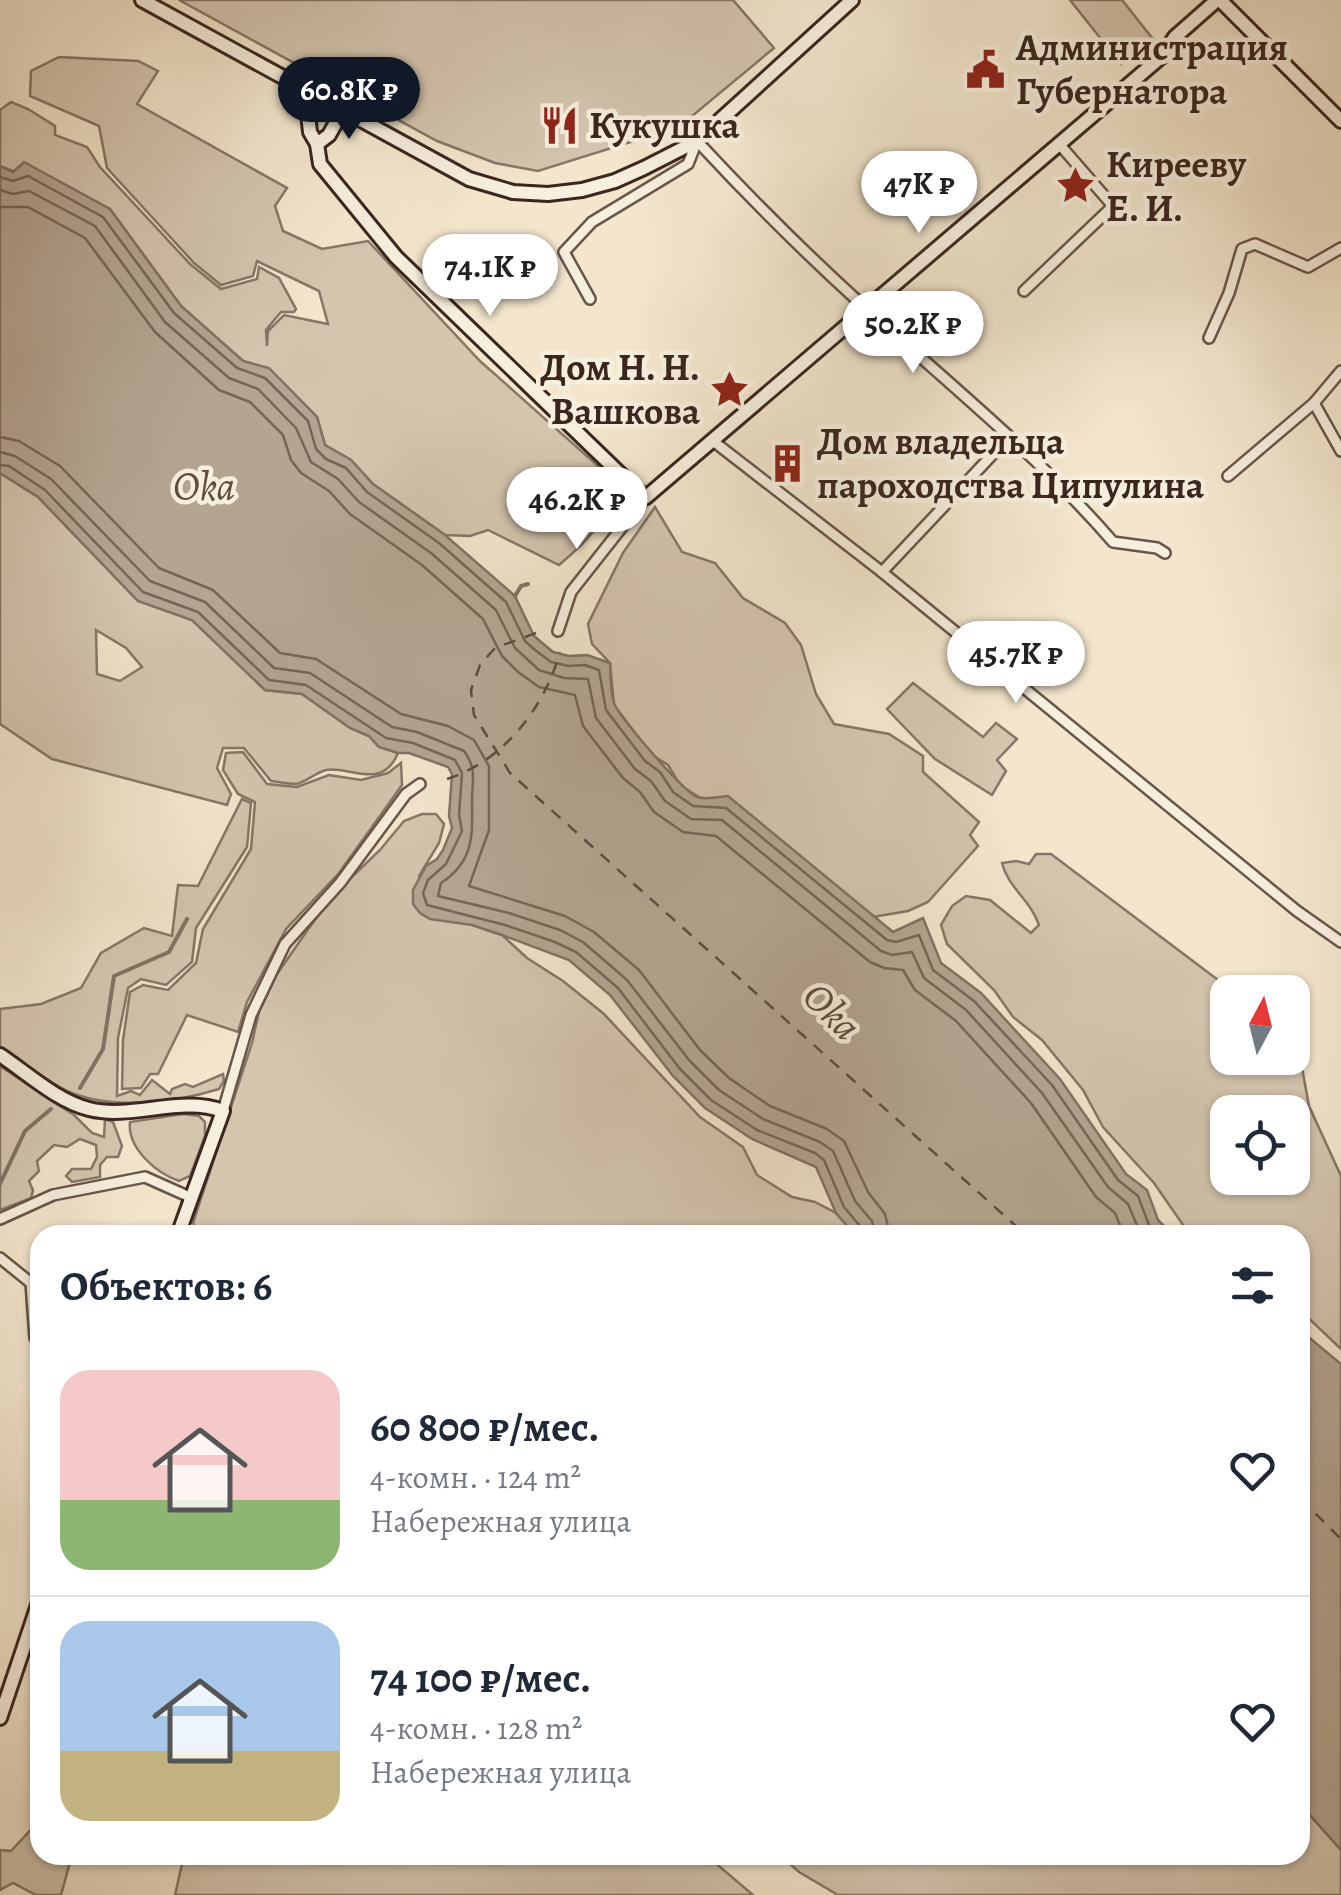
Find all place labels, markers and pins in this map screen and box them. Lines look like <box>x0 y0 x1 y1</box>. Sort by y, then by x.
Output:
place label: Администрация Губернатора <box>1015 21 1288 117</box>
public building icon: Администрация Губернатора <box>965 48 1007 90</box>
pin: 60.8K ₽ <box>257 57 441 142</box>
place label: Кукушка <box>589 99 741 151</box>
restaurant icon: Кукушка <box>538 104 580 146</box>
place label: Кирееву Е. И. <box>1106 138 1247 234</box>
pin: 47K ₽ <box>849 151 989 236</box>
place icon: Кирееву Е. И. <box>1055 165 1097 207</box>
pin: 74.1K ₽ <box>398 234 582 319</box>
pin: 50.2K ₽ <box>821 291 1005 376</box>
place label: Дом Н. Н. Вашкова <box>540 341 701 437</box>
place icon: Дом Н. Н. Вашкова <box>709 368 751 410</box>
place label: Дом владельца пароходства Ципулина <box>817 415 1205 511</box>
building icon: Дом владельца пароходства Ципулина <box>766 442 808 484</box>
pin: 46.2K ₽ <box>485 467 669 552</box>
pin: 45.7K ₽ <box>924 621 1108 706</box>

